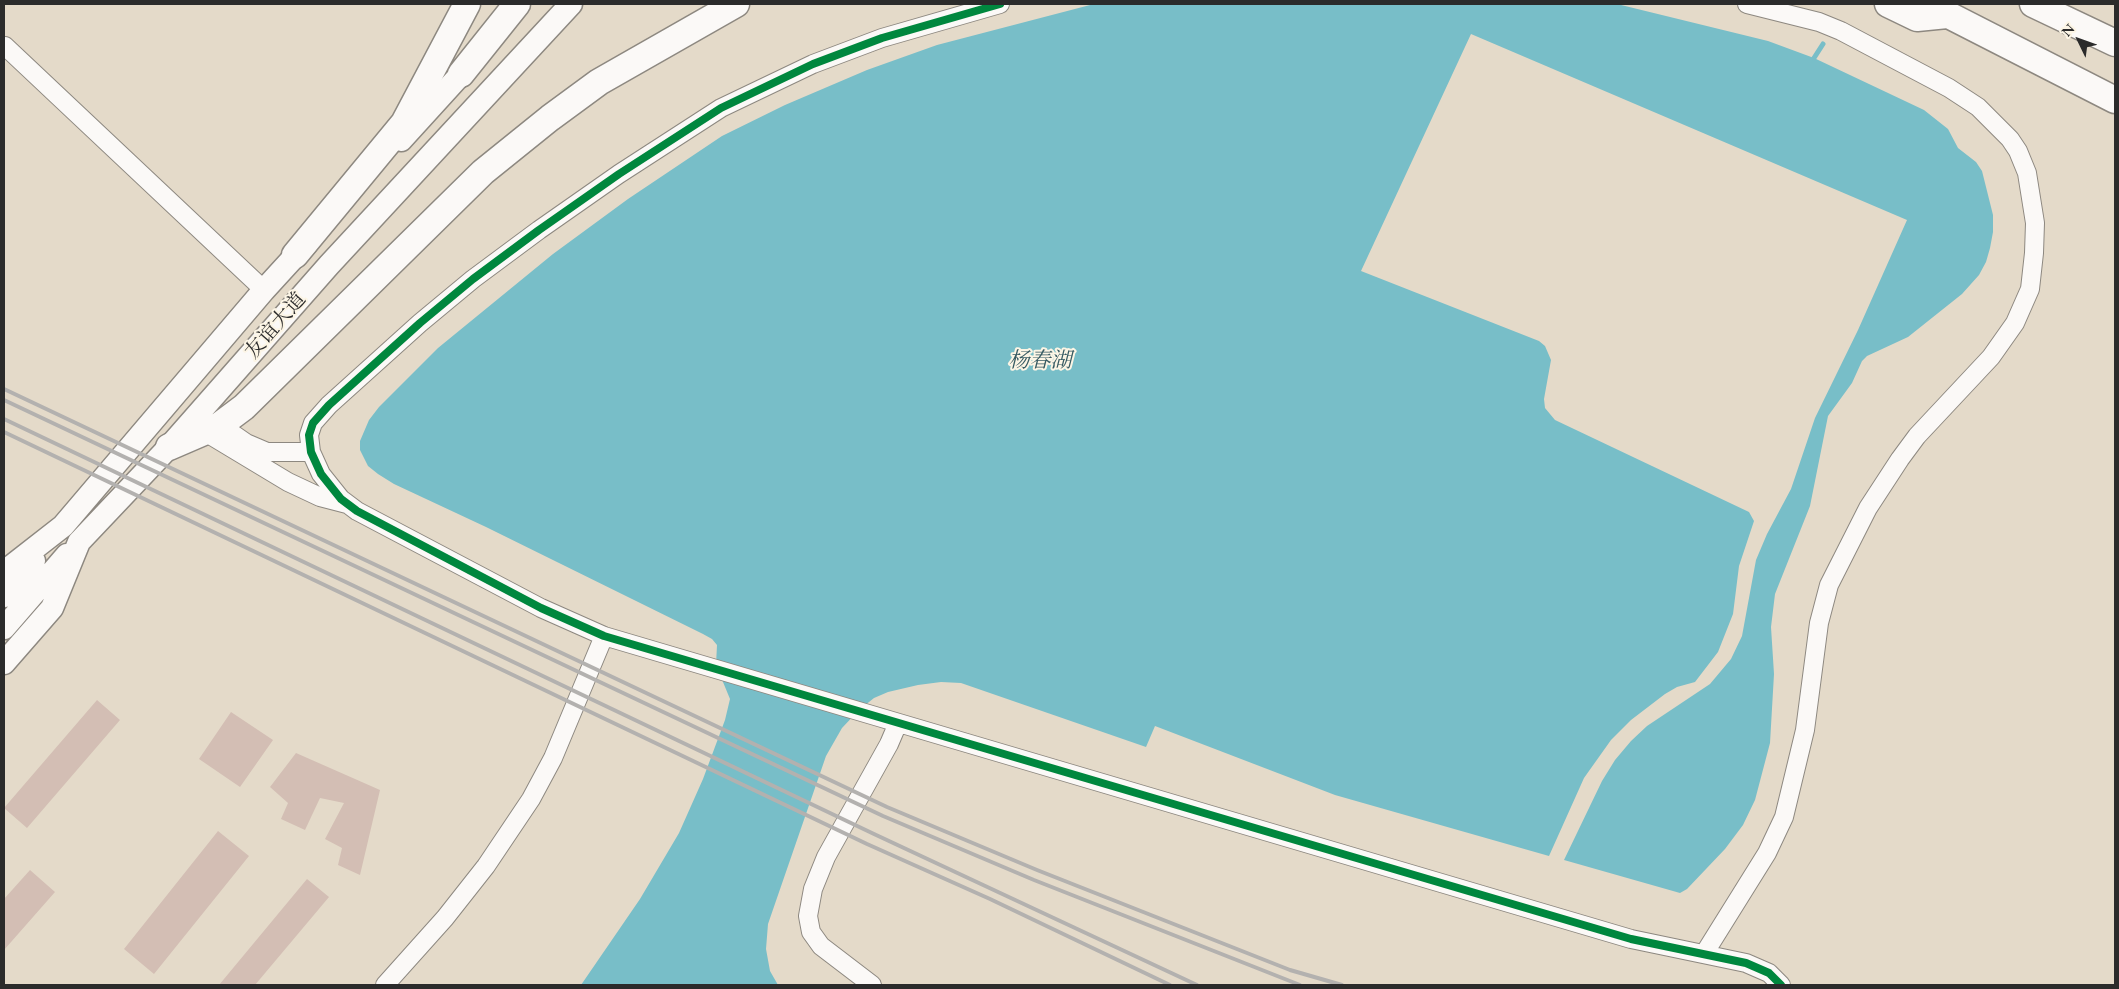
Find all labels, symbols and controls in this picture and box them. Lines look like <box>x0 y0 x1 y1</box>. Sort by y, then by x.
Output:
north arrow <box>2054 15 2104 65</box>
text: N <box>2057 20 2078 40</box>
street label: 友谊大道 <box>241 288 311 364</box>
water label: 杨春湖 <box>1009 348 1071 374</box>

